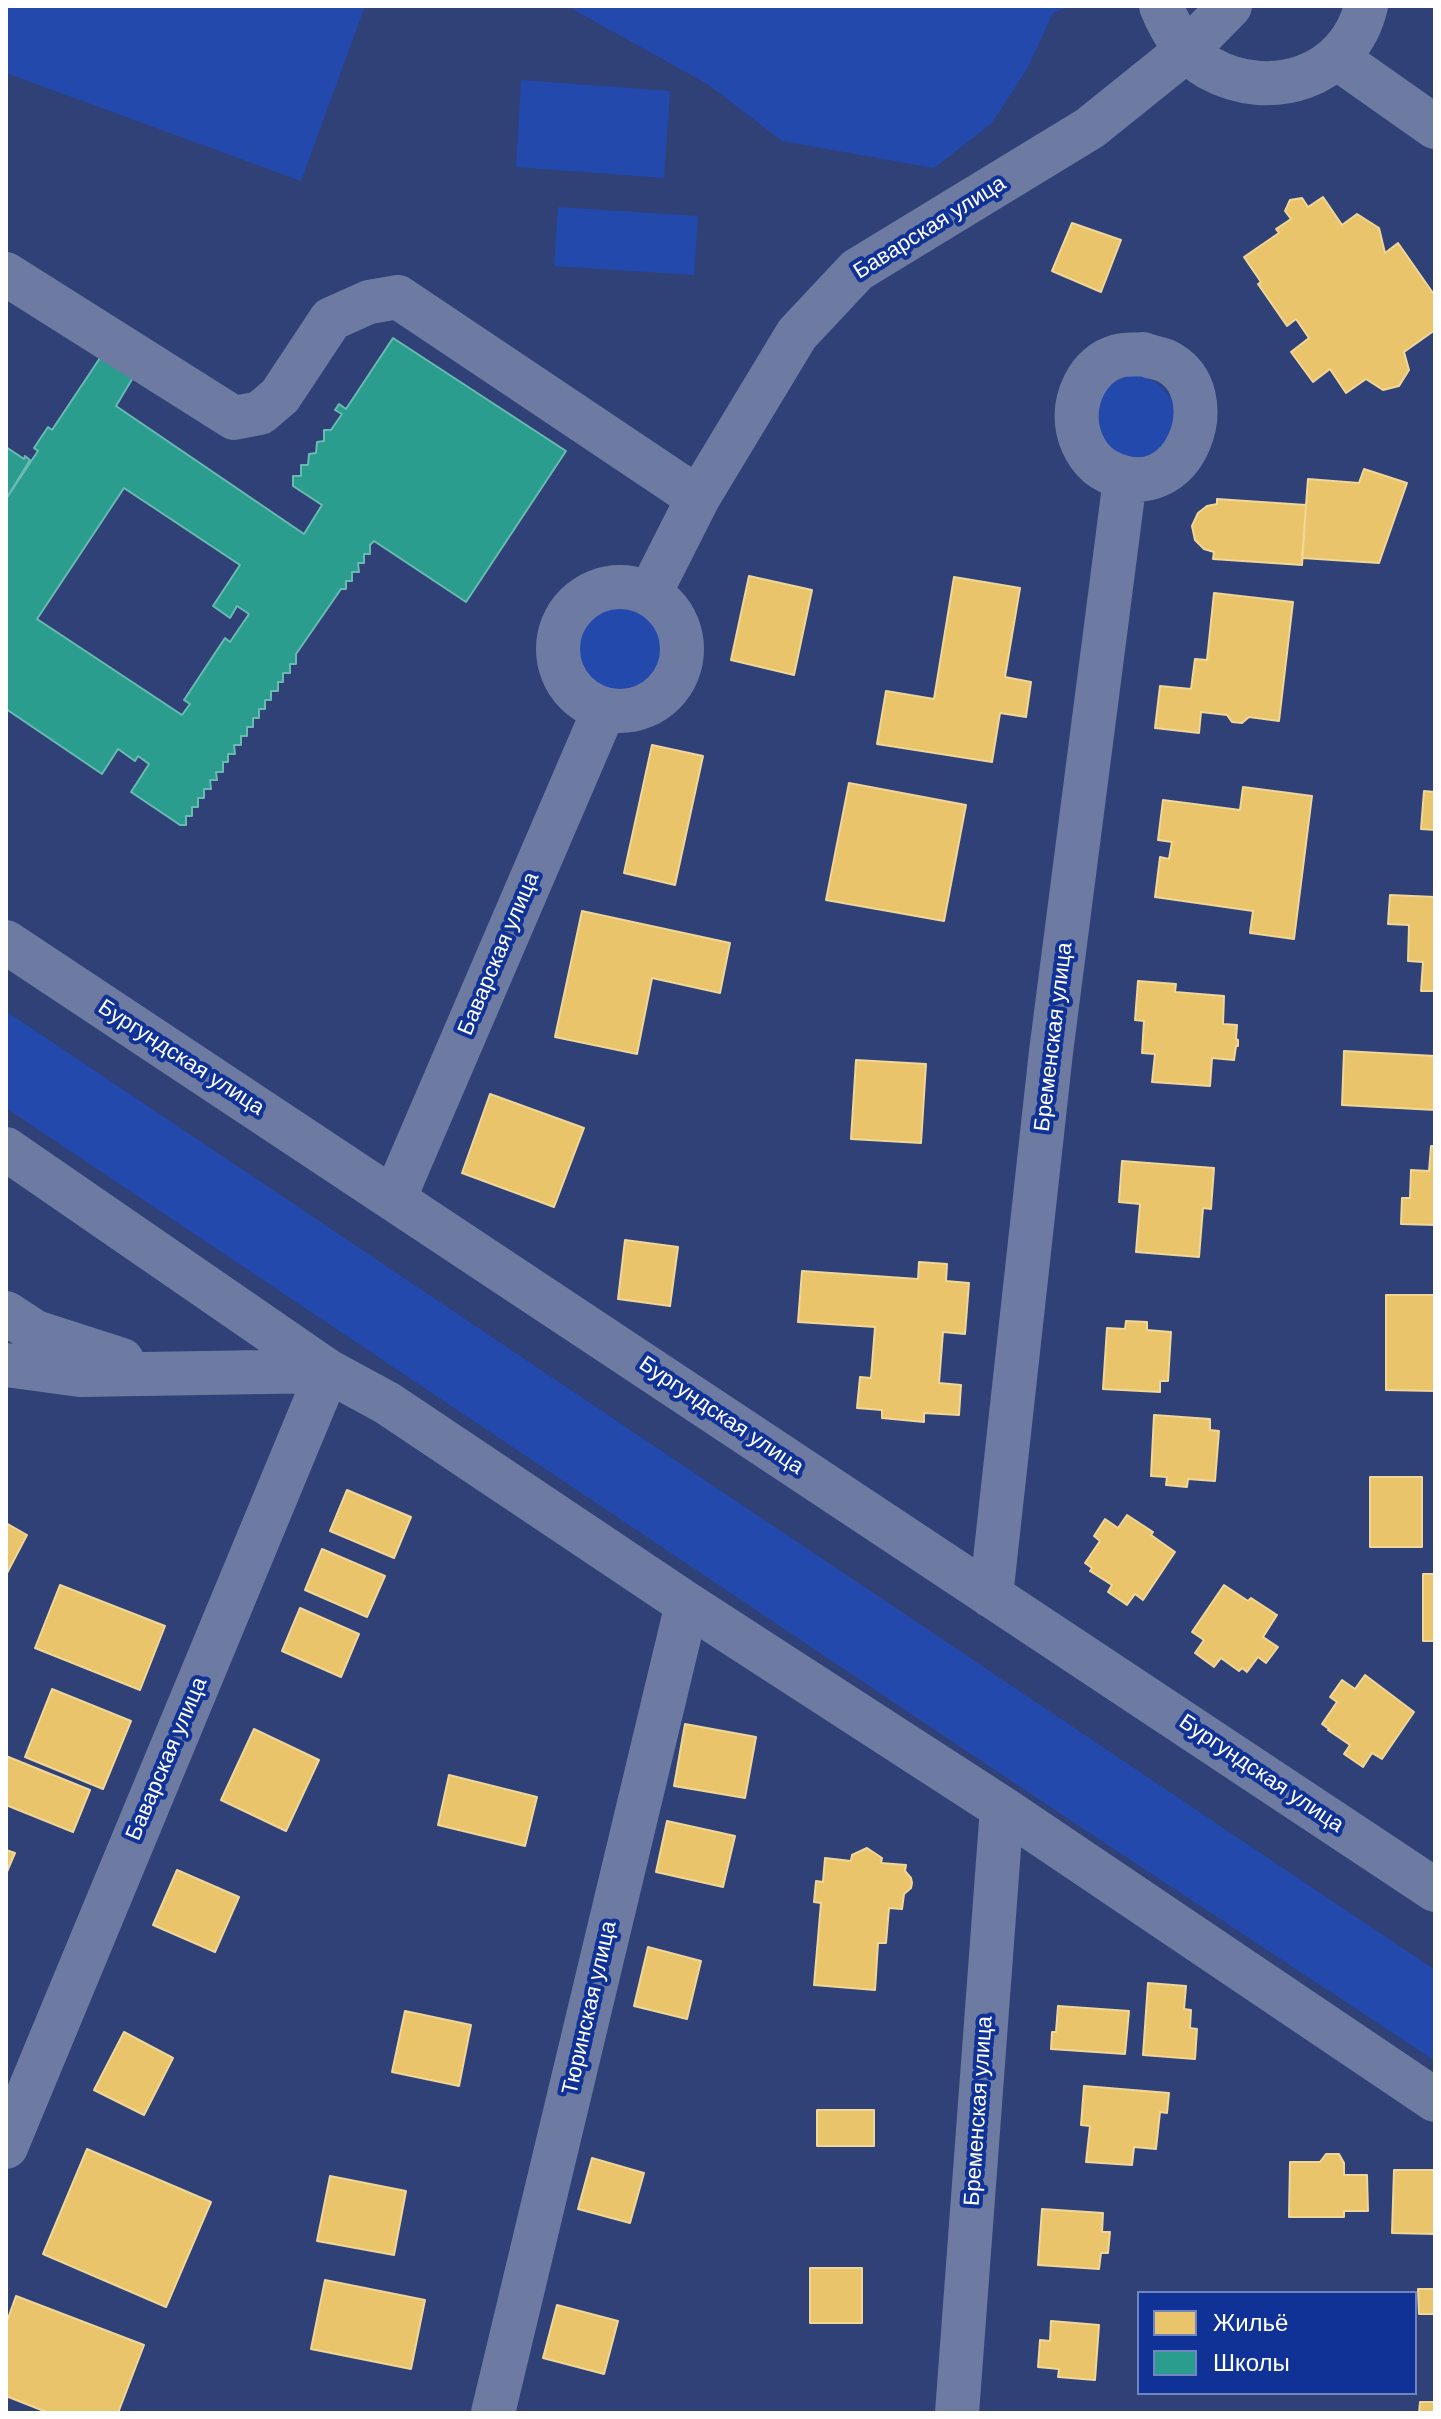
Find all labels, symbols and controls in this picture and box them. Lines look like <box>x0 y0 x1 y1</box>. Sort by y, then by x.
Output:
street label: Баварская улица <box>849 171 1011 285</box>
street label: Баварская улица <box>453 869 545 1039</box>
street label: Бременская улица <box>1029 941 1079 1133</box>
street label: Бургундская улица <box>93 994 269 1122</box>
street label: Бургундская улица <box>634 1351 808 1481</box>
street label: Баварская улица <box>121 1674 213 1844</box>
street label: Бургундская улица <box>1174 1709 1348 1839</box>
street label: Тюринская улица <box>557 1919 623 2097</box>
street label: Бременская улица <box>959 2015 999 2207</box>
legend <box>1137 2291 1417 2395</box>
text: Жильё <box>1213 2309 1288 2336</box>
text: Школы <box>1213 2349 1290 2376</box>

